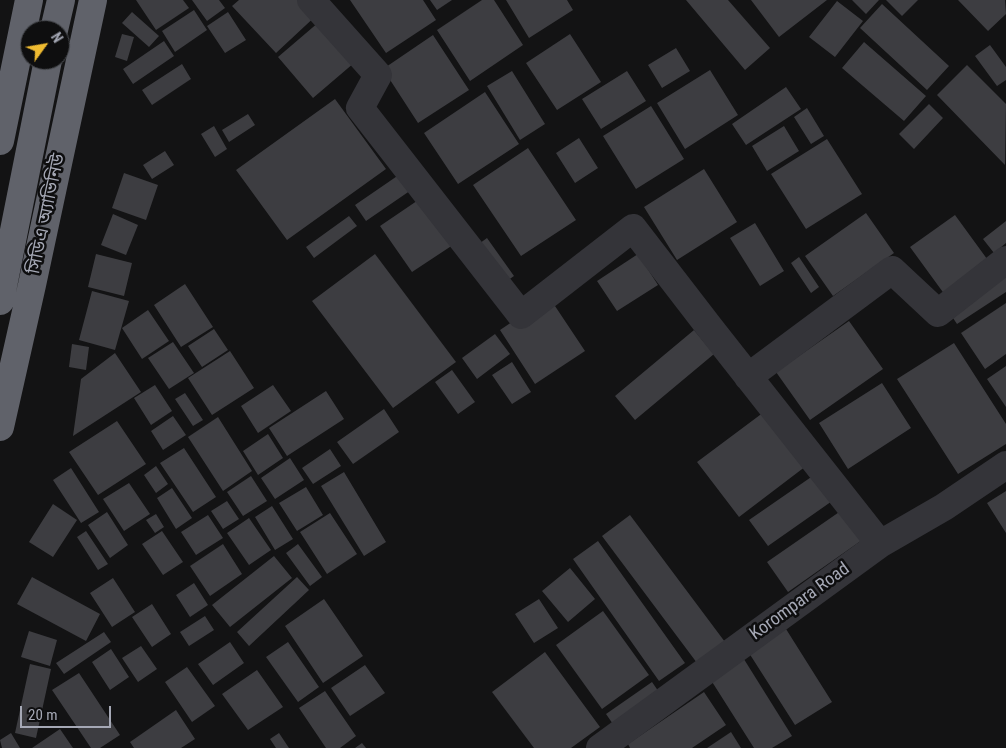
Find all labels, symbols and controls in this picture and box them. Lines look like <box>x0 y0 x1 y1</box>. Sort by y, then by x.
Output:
north arrow <box>20 20 70 70</box>
text: N <box>48 30 66 45</box>
street label: সিডিএ অ্যাভিনিউ <box>24 152 70 276</box>
street label: Korompara Road <box>746 559 854 645</box>
scale bar <box>22 696 114 728</box>
text: 20 m <box>28 706 58 724</box>

